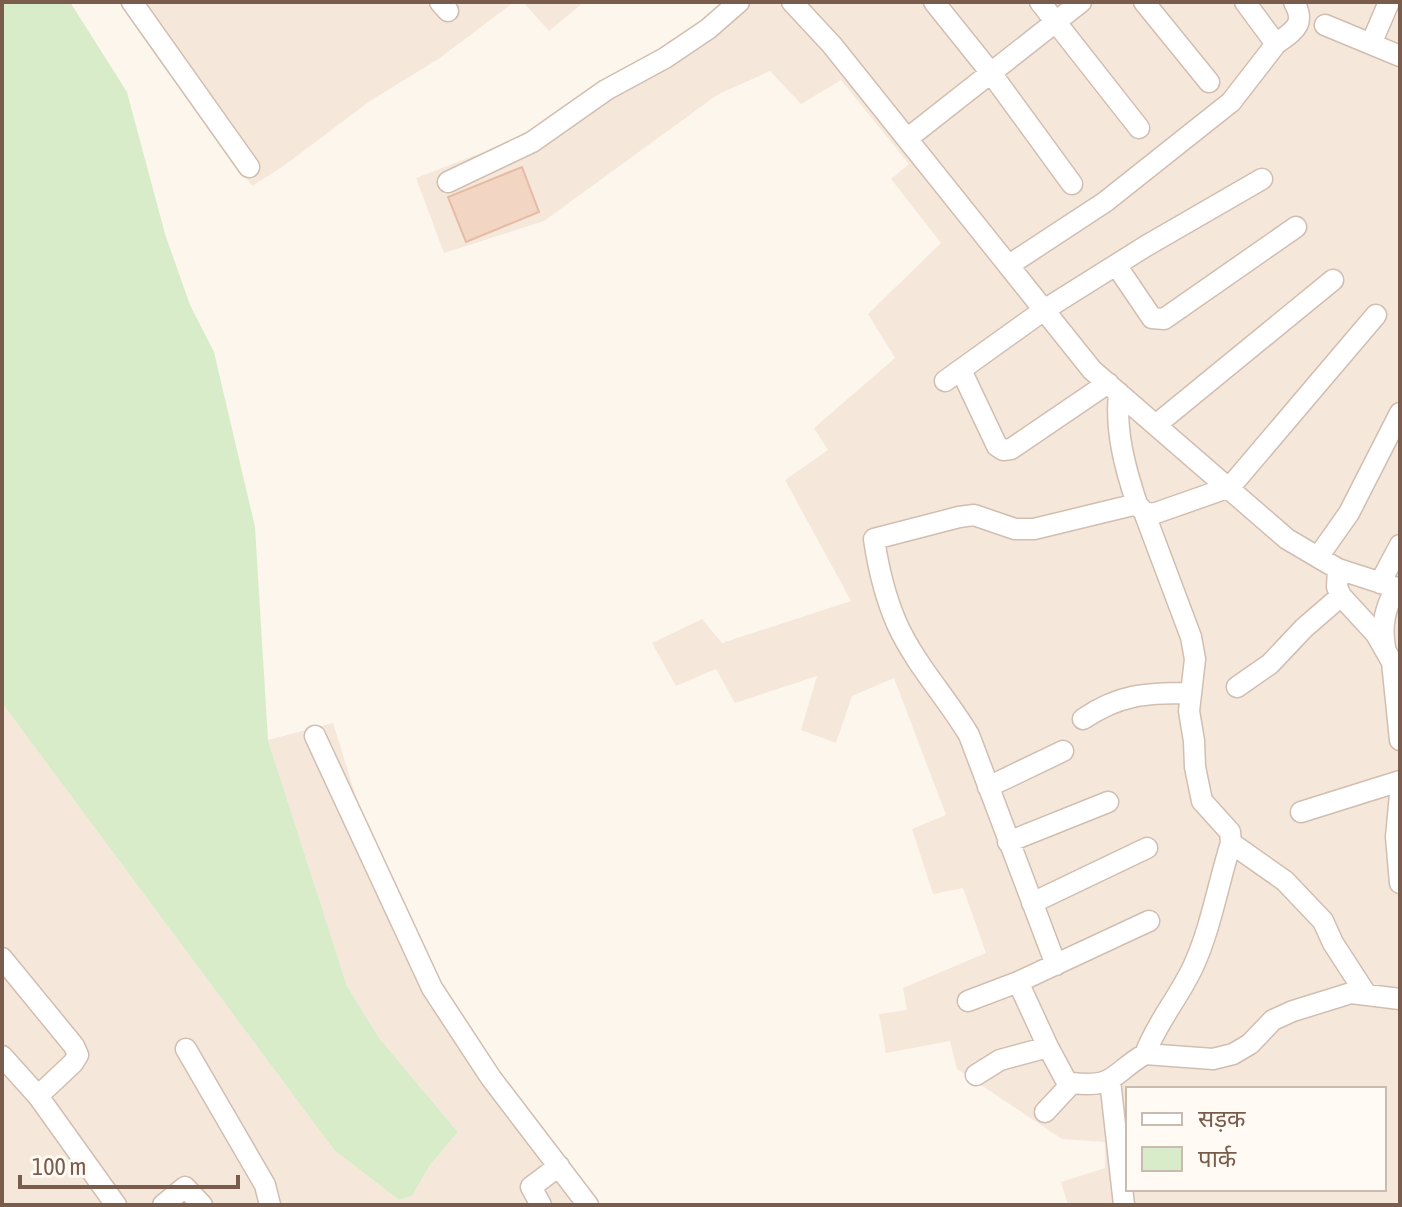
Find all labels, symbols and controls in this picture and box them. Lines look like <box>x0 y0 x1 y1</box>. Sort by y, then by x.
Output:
legend <box>1126 1087 1386 1191</box>
text: सड़क <box>1198 1105 1246 1132</box>
scale bar <box>20 1139 238 1189</box>
text: पार्क <box>1198 1145 1237 1172</box>
text: 100 m <box>32 1153 86 1180</box>

